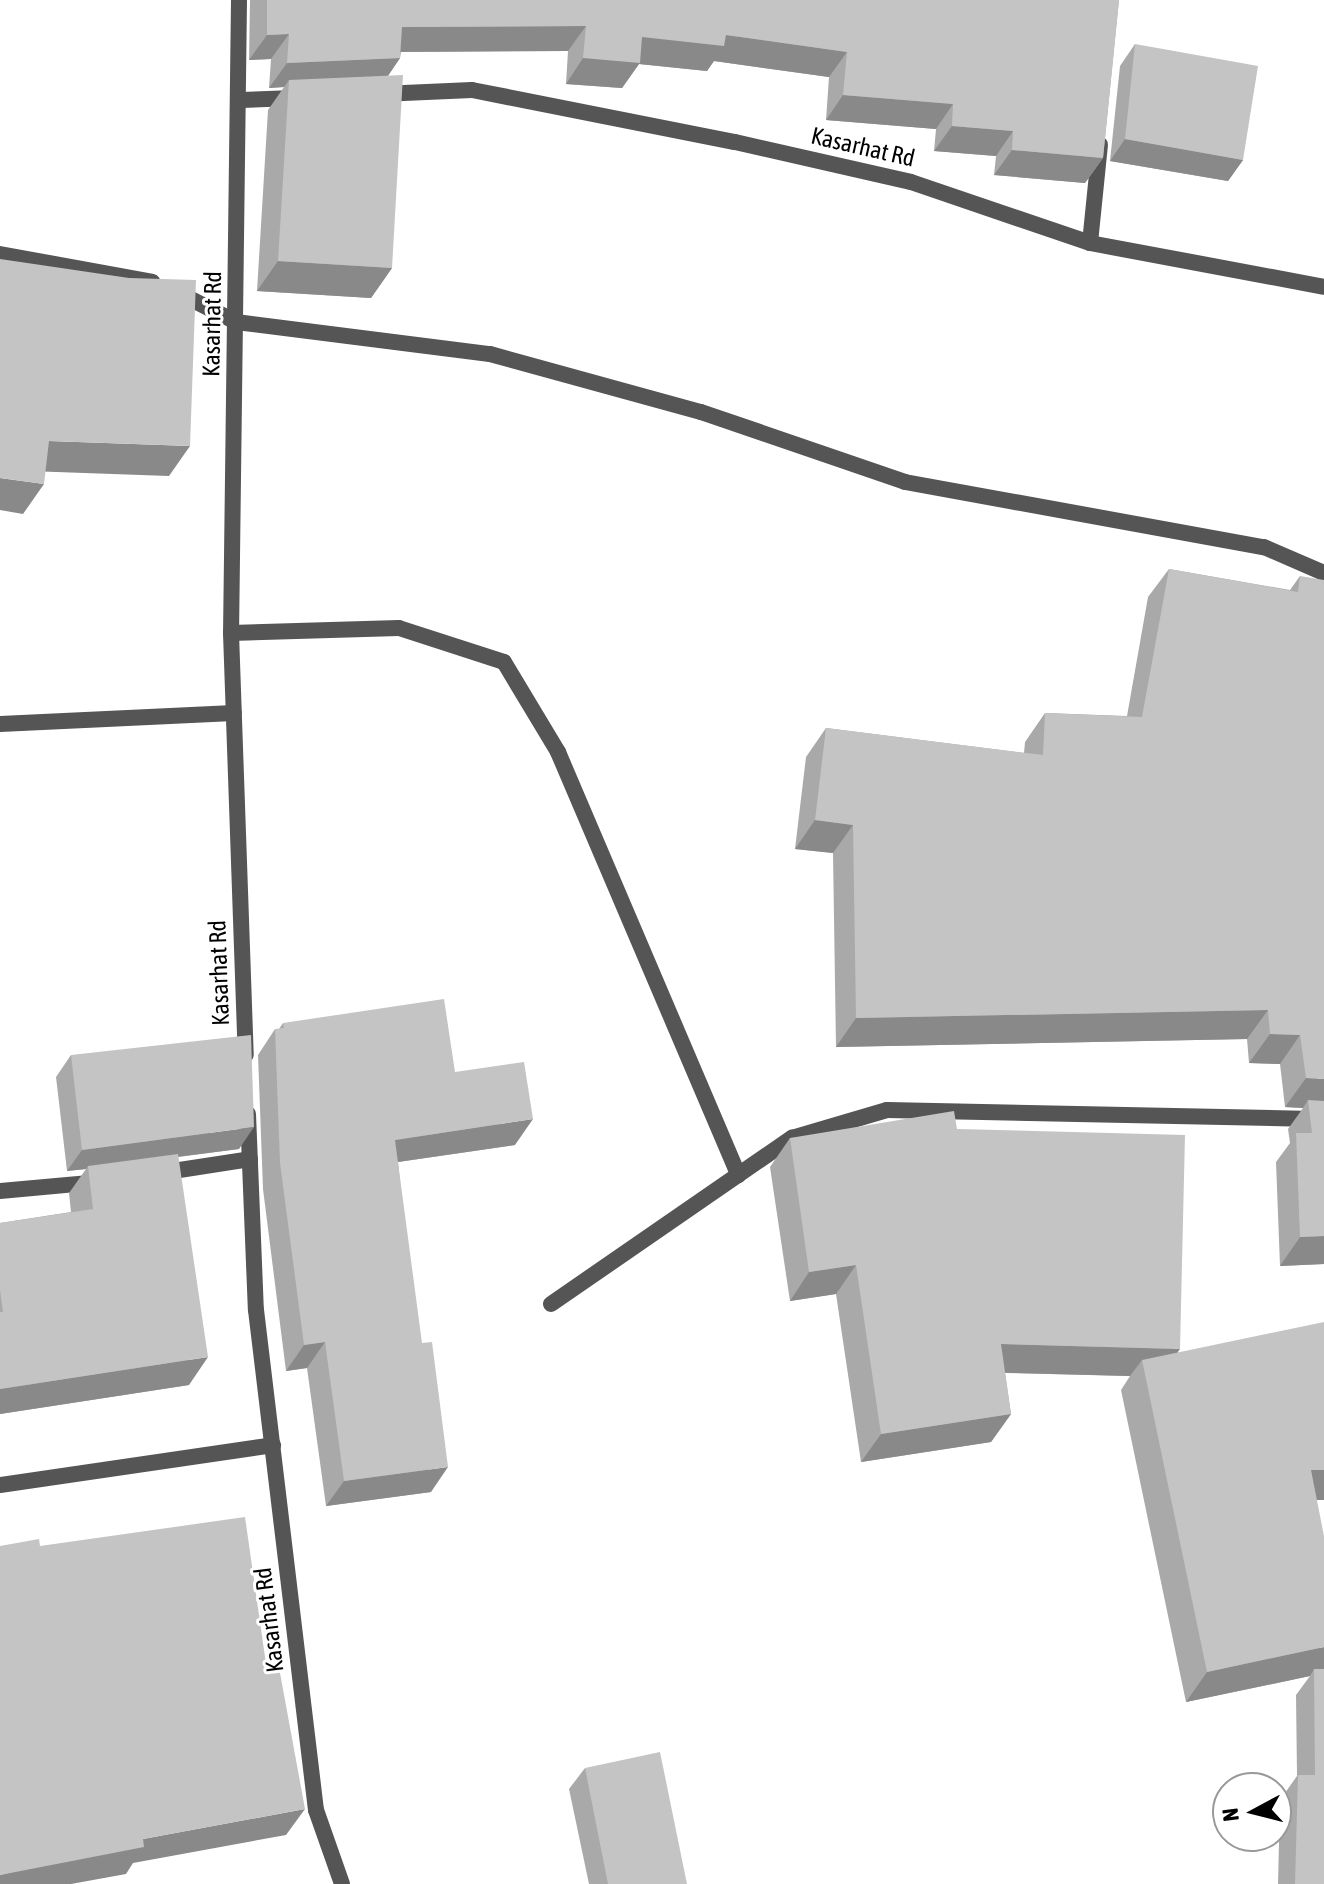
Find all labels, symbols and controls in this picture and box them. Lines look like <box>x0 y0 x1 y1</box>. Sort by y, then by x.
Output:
street label: Kasarhat Rd <box>808 121 918 173</box>
street label: Kasarhat Rd <box>197 271 227 377</box>
street label: Kasarhat Rd <box>203 920 235 1026</box>
street label: Kasarhat Rd <box>248 1566 290 1674</box>
north arrow <box>1212 1772 1292 1852</box>
text: N <box>1216 1807 1244 1823</box>

